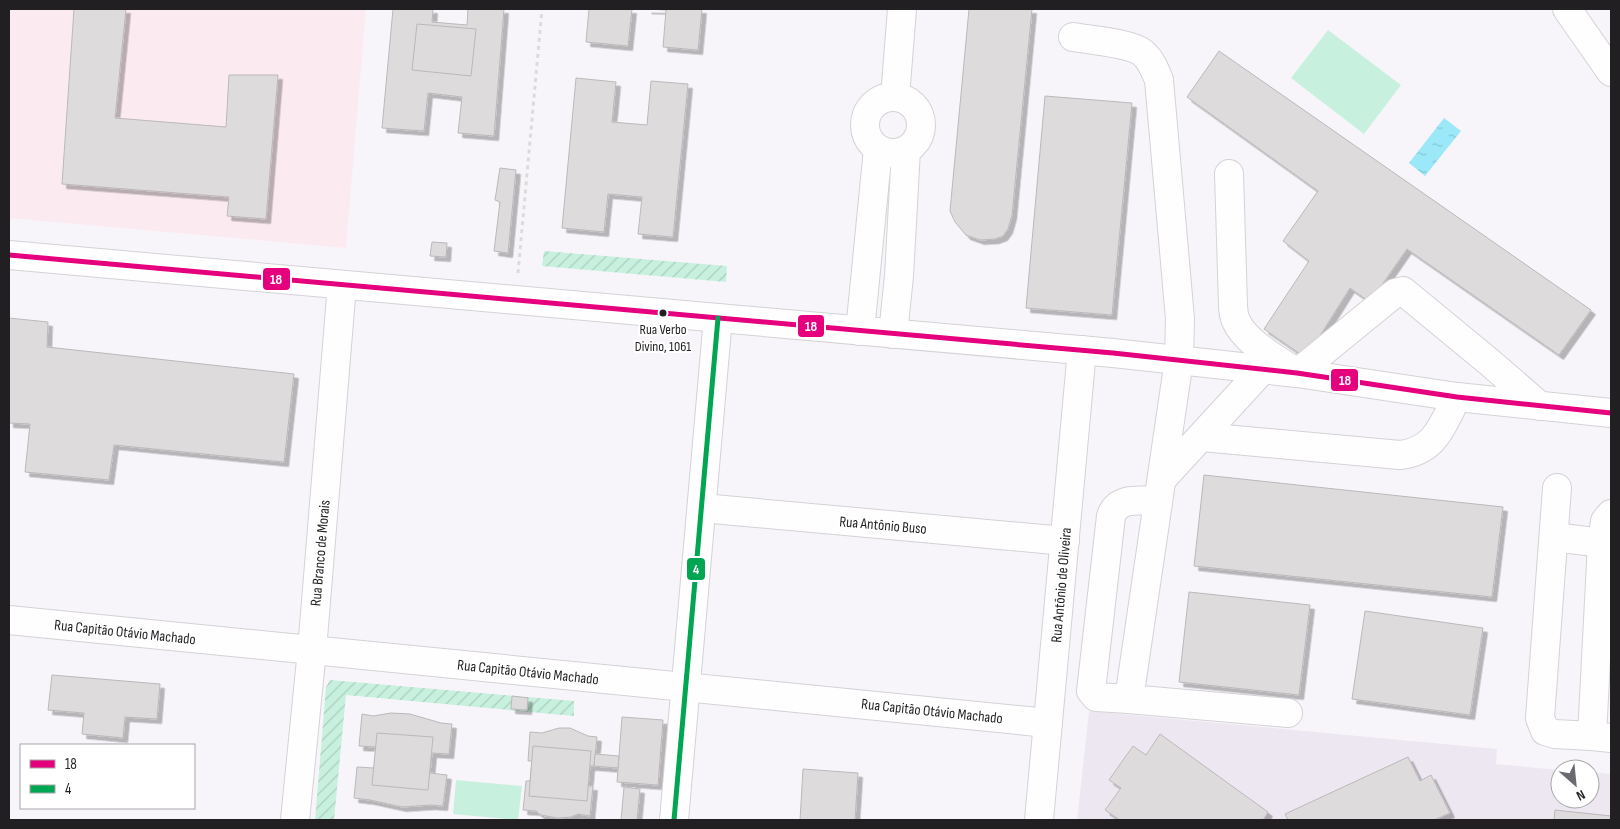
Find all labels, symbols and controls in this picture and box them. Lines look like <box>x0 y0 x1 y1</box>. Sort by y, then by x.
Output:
line badge: 18 <box>262 267 291 291</box>
text: 18 <box>270 271 282 288</box>
marker: Rua Verbo Divino, 1061 <box>658 308 668 318</box>
line badge: 18 <box>797 314 825 338</box>
text: 18 <box>805 318 817 335</box>
place label: Rua Verbo Divino, 1061 <box>635 321 691 355</box>
line badge: 18 <box>1330 368 1359 392</box>
text: 18 <box>1339 372 1351 389</box>
street label: Rua Branco de Morais <box>306 499 335 607</box>
street label: Rua Antônio Buso <box>838 512 927 539</box>
street label: Rua Antônio de Oliveira <box>1047 527 1076 643</box>
line badge: 4 <box>686 557 706 581</box>
text: 4 <box>693 561 700 578</box>
street label: Rua Capitão Otávio Machado <box>53 616 197 649</box>
street label: Rua Capitão Otávio Machado <box>456 656 600 689</box>
street label: Rua Capitão Otávio Machado <box>860 695 1004 728</box>
legend <box>20 744 195 809</box>
text: 18 <box>65 755 77 774</box>
north arrow <box>1550 759 1600 809</box>
text: 4 <box>65 780 71 799</box>
text: N <box>1573 786 1588 804</box>

